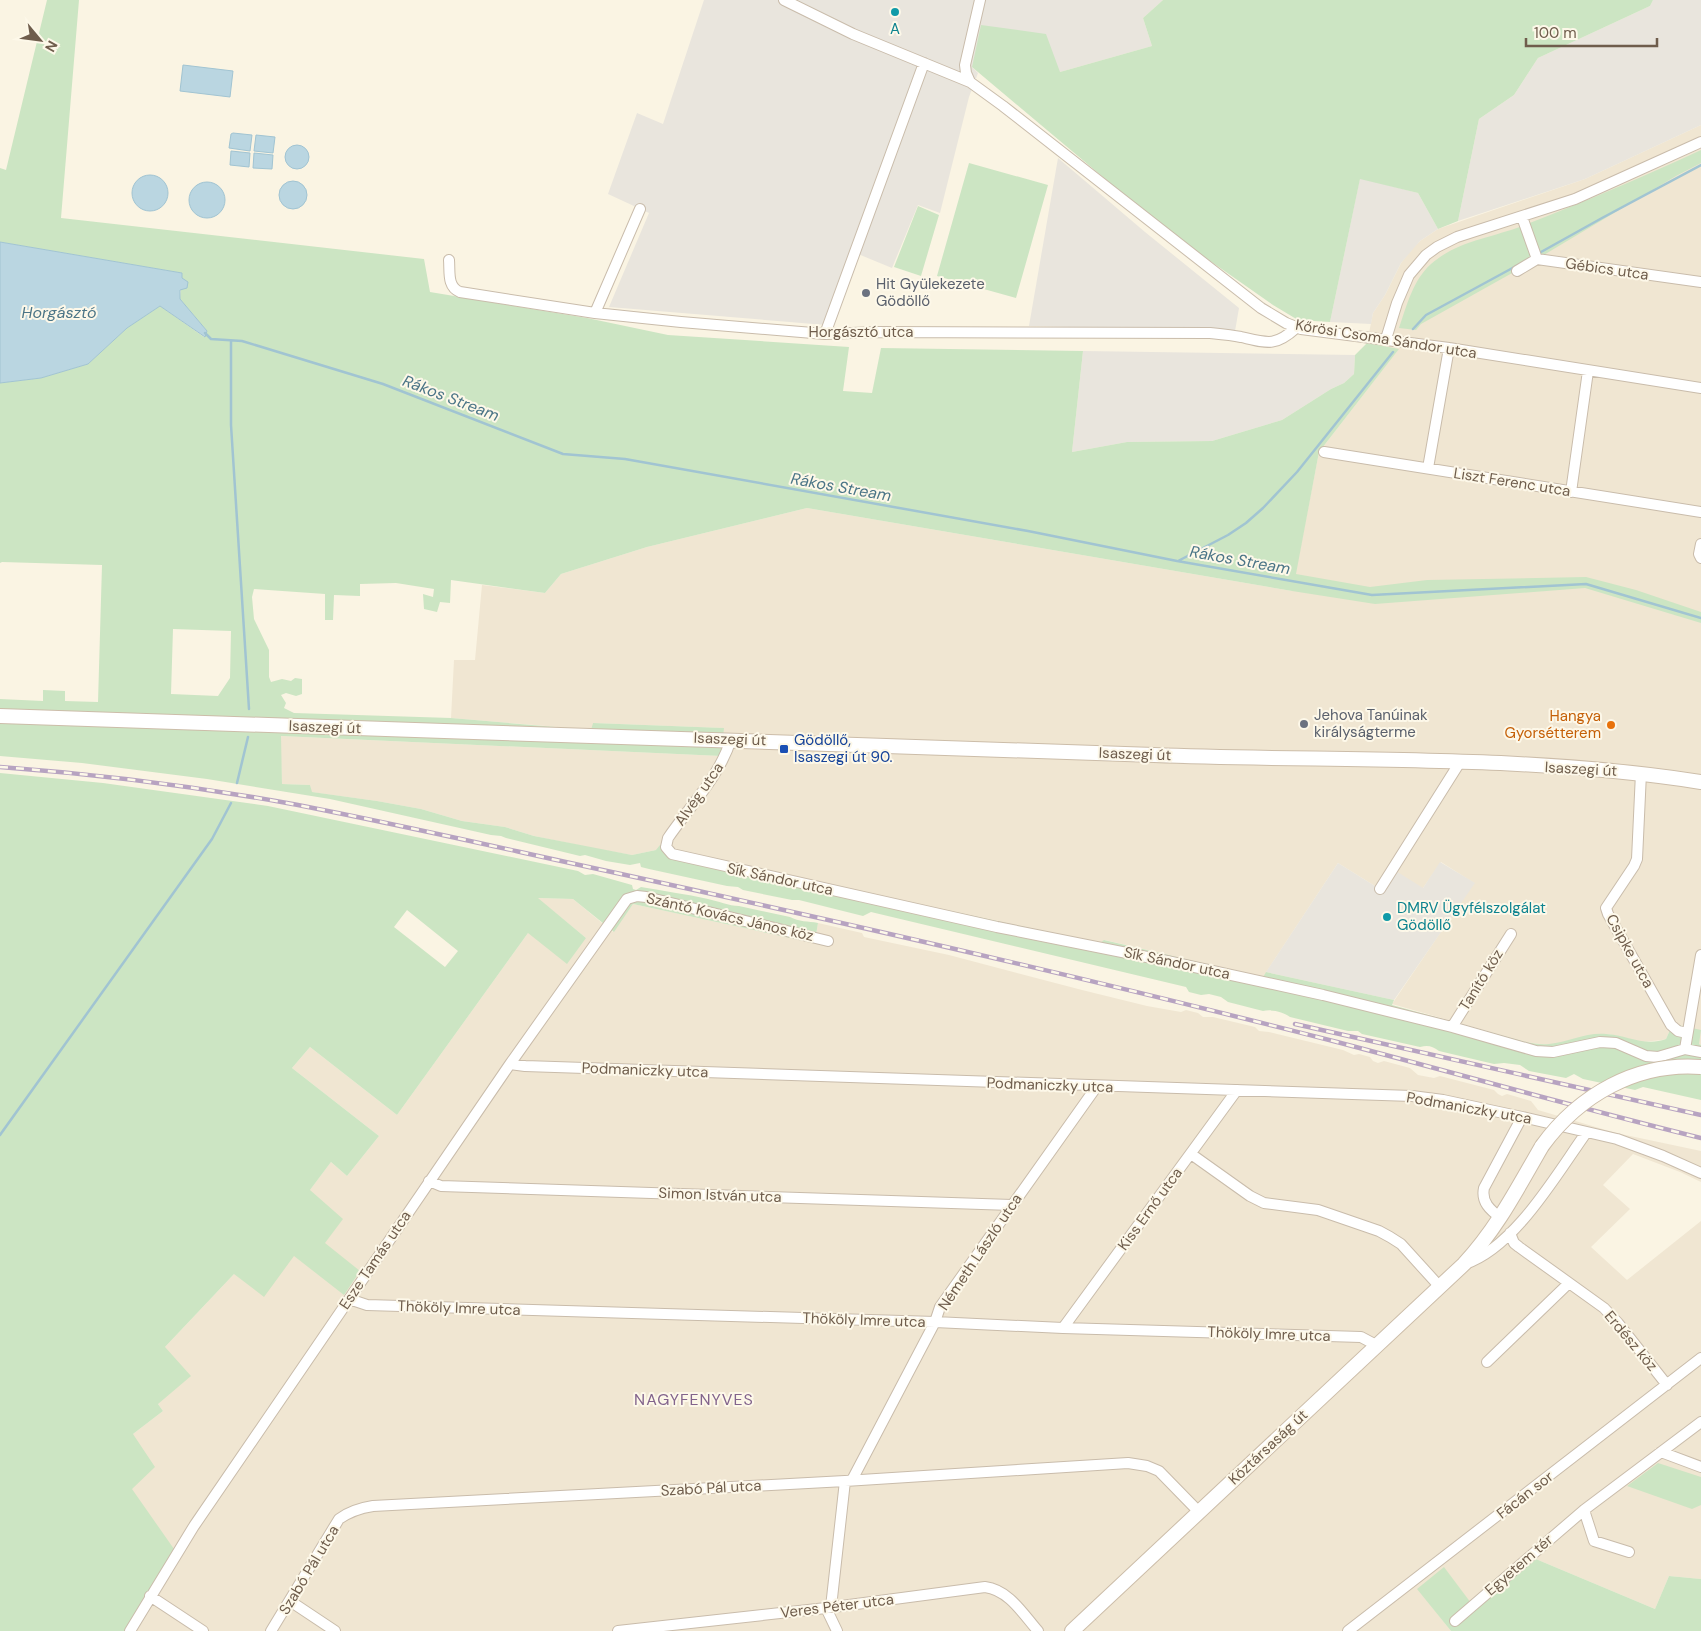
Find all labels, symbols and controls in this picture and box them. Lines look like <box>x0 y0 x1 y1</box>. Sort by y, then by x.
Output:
marker: A <box>889 6 901 18</box>
north arrow <box>15 15 65 65</box>
scale bar <box>1526 15 1657 47</box>
place label: A <box>890 19 900 39</box>
text: 100 m <box>1534 23 1577 43</box>
text: N <box>41 37 62 55</box>
street label: Gébics utca <box>1564 253 1650 285</box>
place label: Hit Gyülekezete Gödöllő <box>876 274 985 311</box>
marker: Hit Gyülekezete Gödöllő <box>860 287 872 299</box>
water label: Horgásztó <box>21 302 97 323</box>
street label: Kőrösi Csoma Sándor utca <box>1294 315 1478 363</box>
street label: Horgásztó utca <box>809 322 913 342</box>
water label: Rákos Stream <box>400 370 502 426</box>
street label: Liszt Ferenc utca <box>1452 463 1572 501</box>
water label: Rákos Stream <box>789 468 893 506</box>
water label: Rákos Stream <box>1188 541 1292 579</box>
place label: Jehova Tanúinak királyságterme <box>1314 705 1428 742</box>
place label: Hangya Gyorsétterem <box>1505 706 1601 743</box>
street label: Isaszegi út <box>288 716 362 738</box>
marker: Jehova Tanúinak királyságterme <box>1298 718 1310 730</box>
marker: Hangya Gyorsétterem <box>1605 719 1617 731</box>
street label: Isaszegi út <box>693 728 767 750</box>
place label: Gödöllő, Isaszegi út 90. <box>794 730 893 767</box>
marker: Gödöllő, Isaszegi út 90. <box>778 743 790 755</box>
street label: Isaszegi út <box>1098 743 1172 765</box>
street label: Isaszegi út <box>1544 757 1618 781</box>
street label: Alvég utca <box>670 758 728 830</box>
street label: Sík Sándor utca <box>725 858 835 900</box>
street label: Szántó Kovács János köz <box>644 888 816 946</box>
place label: DMRV Ügyfélszolgálat Gödöllő <box>1397 898 1546 935</box>
street label: Csipke utca <box>1601 910 1659 992</box>
marker: DMRV Ügyfélszolgálat Gödöllő <box>1381 911 1393 923</box>
street label: Sík Sándor utca <box>1122 942 1232 984</box>
street label: Tanító köz <box>1454 945 1508 1014</box>
street label: Podmaniczky utca <box>581 1058 709 1082</box>
street label: Podmaniczky utca <box>986 1073 1114 1097</box>
street label: Podmaniczky utca <box>1405 1087 1533 1129</box>
street label: Kiss Ernő utca <box>1113 1164 1187 1254</box>
street label: Simon István utca <box>658 1183 782 1207</box>
street label: Németh László utca <box>933 1190 1027 1314</box>
street label: Esze Tamás utca <box>335 1207 415 1313</box>
street label: Thököly Imre utca <box>397 1296 521 1320</box>
street label: Erdész köz <box>1600 1307 1662 1375</box>
street label: Thököly Imre utca <box>802 1308 926 1332</box>
street label: Thököly Imre utca <box>1207 1322 1331 1346</box>
district label: NAGYFENYVES <box>634 1389 754 1410</box>
street label: Köztársaság út <box>1224 1405 1312 1489</box>
street label: Fácán sor <box>1492 1466 1558 1524</box>
street label: Szabó Pál utca <box>660 1475 762 1501</box>
street label: Szabó Pál utca <box>274 1522 344 1618</box>
street label: Egyetem tér <box>1481 1530 1558 1600</box>
street label: Veres Péter utca <box>779 1589 895 1623</box>

